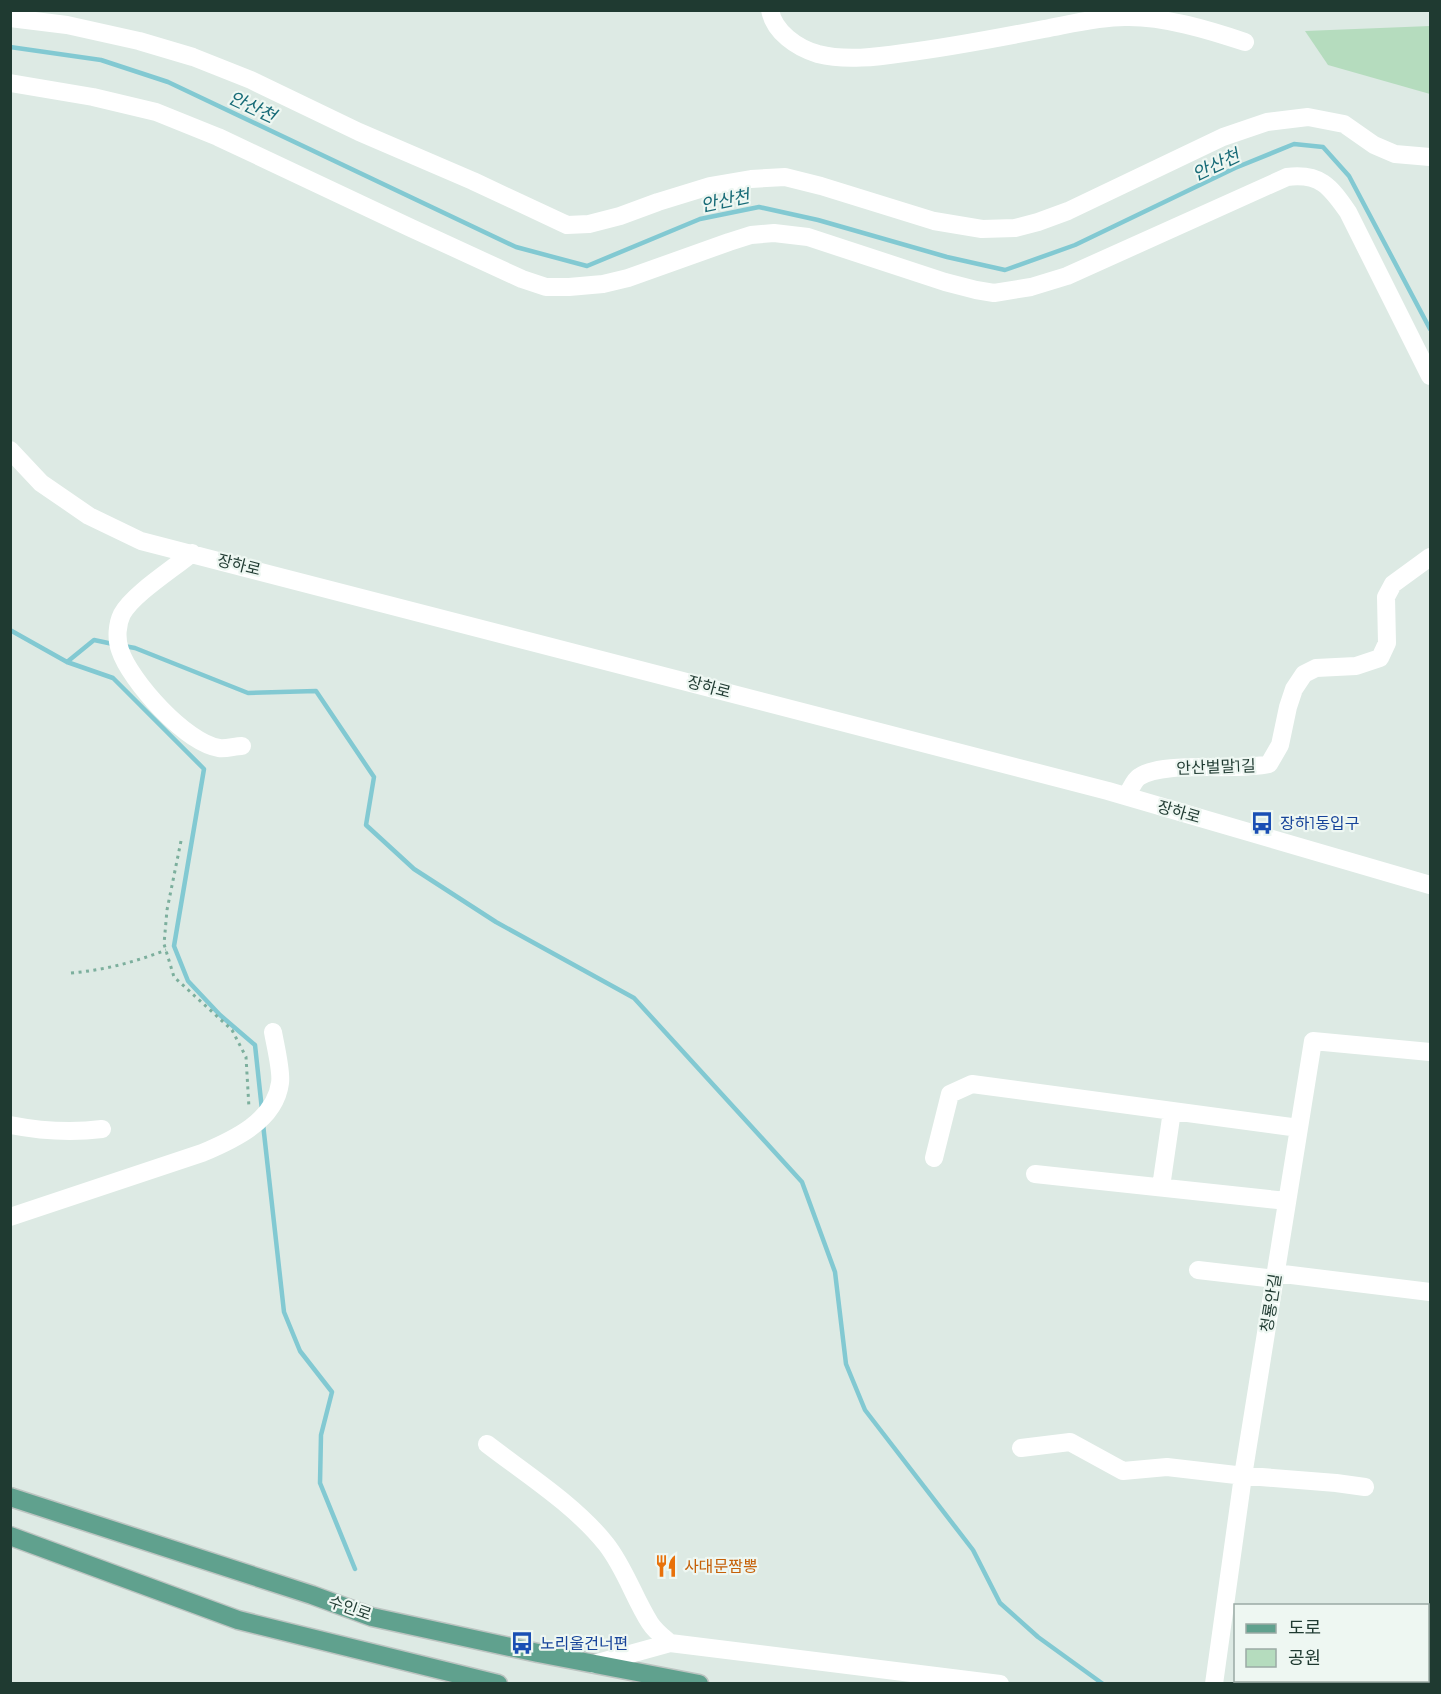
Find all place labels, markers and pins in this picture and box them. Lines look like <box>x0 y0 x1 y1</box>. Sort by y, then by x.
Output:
bus stop icon: 장하1동입구 <box>1249 810 1275 836</box>
place label: 장하1동입구 <box>1280 814 1359 833</box>
restaurant icon: 사대문짬뽕 <box>653 1553 679 1579</box>
place label: 사대문짬뽕 <box>684 1557 758 1576</box>
bus stop icon: 노리울건너편 <box>509 1630 535 1656</box>
place label: 노리울건너편 <box>540 1634 628 1653</box>

